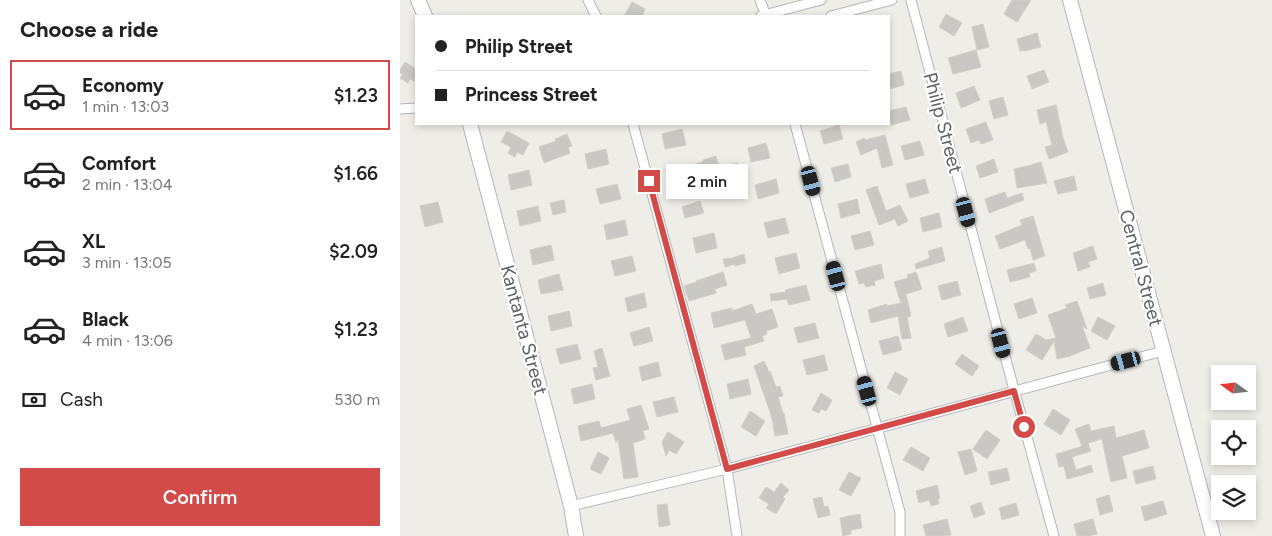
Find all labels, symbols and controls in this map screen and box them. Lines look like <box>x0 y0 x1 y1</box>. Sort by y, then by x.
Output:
text: Choose a ride <box>20 16 158 43</box>
text: Philip Street <box>465 35 573 58</box>
street label: Philip Street <box>918 70 968 176</box>
icon: car <box>22 73 67 118</box>
text: Economy <box>82 74 164 97</box>
text: Princess Street <box>465 83 598 106</box>
text: $1.23 <box>334 84 378 107</box>
text: 1 min · 13:03 <box>82 97 169 116</box>
icon: car <box>22 151 67 196</box>
text: Comfort <box>82 152 157 175</box>
text: $1.66 <box>333 162 378 185</box>
callout: 2 min <box>666 164 749 198</box>
car <box>799 165 822 197</box>
route end <box>638 170 660 192</box>
text: 2 min <box>687 172 727 191</box>
text: 2 min · 13:04 <box>82 175 173 194</box>
car <box>954 196 977 228</box>
street label: Central Street <box>1114 207 1168 329</box>
icon: car <box>22 229 67 274</box>
text: XL <box>82 230 105 253</box>
text: $2.09 <box>329 240 378 263</box>
text: 3 min · 13:05 <box>82 253 172 272</box>
car <box>824 260 847 292</box>
street label: Kantanta Street <box>496 262 552 398</box>
icon: car <box>22 307 67 352</box>
text: Black <box>82 308 129 331</box>
text: $1.23 <box>334 318 378 341</box>
car <box>989 327 1012 359</box>
text: 4 min · 13:06 <box>82 331 173 350</box>
car <box>1109 350 1142 372</box>
north arrow <box>1211 365 1256 410</box>
map controls <box>1211 365 1256 520</box>
car <box>855 375 878 407</box>
icon: cash <box>20 386 48 414</box>
text: Cash <box>60 388 103 411</box>
text: 530 m <box>334 390 380 409</box>
route start <box>1013 416 1035 438</box>
button: locate <box>1211 420 1256 465</box>
button: Confirm <box>20 468 380 526</box>
button: layers <box>1211 475 1256 520</box>

